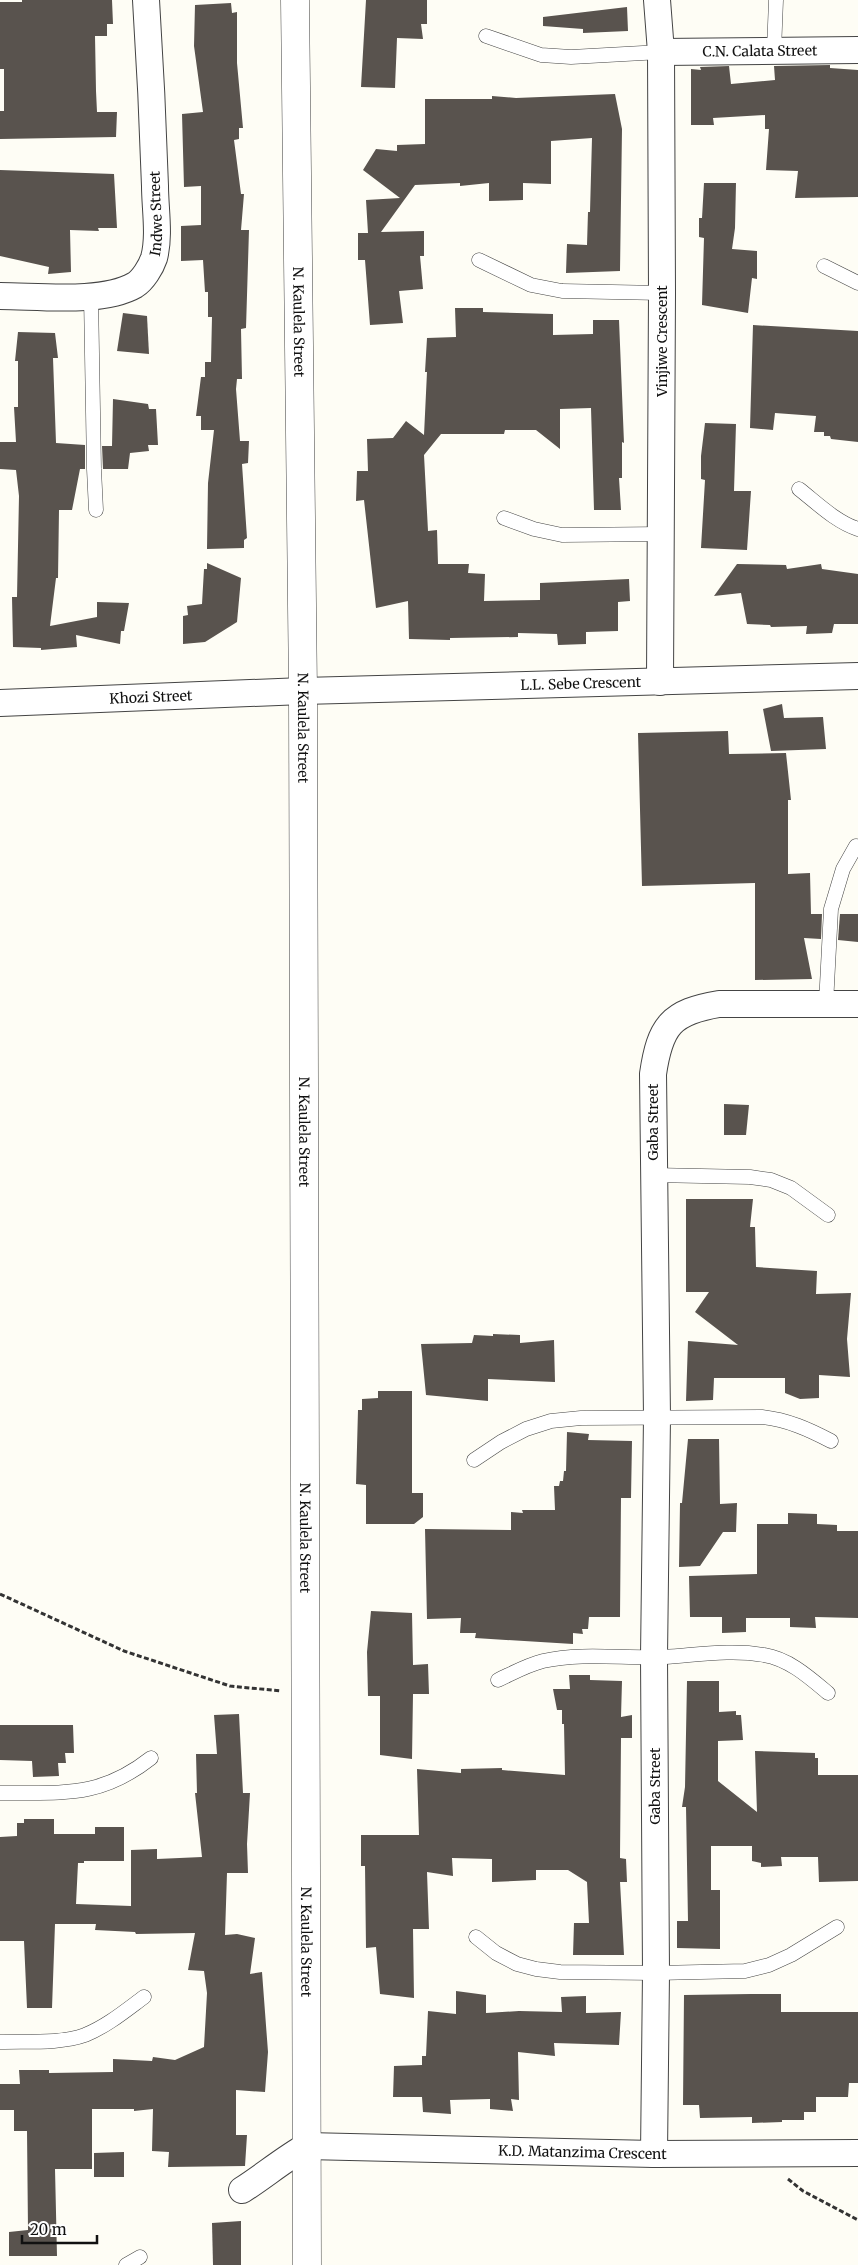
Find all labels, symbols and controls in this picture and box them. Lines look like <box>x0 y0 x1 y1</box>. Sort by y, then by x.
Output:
street label: C.N. Calata Street <box>702 41 818 61</box>
street label: Indwe Street <box>145 170 166 258</box>
street label: N. Kaulela Street <box>289 267 308 378</box>
street label: Vinjiwe Crescent <box>653 285 671 398</box>
street label: N. Kaulela Street <box>294 673 312 784</box>
street label: L.L. Sebe Crescent <box>520 673 642 694</box>
street label: Khozi Street <box>109 686 193 708</box>
street label: N. Kaulela Street <box>295 1077 313 1188</box>
street label: Gaba Street <box>644 1083 662 1160</box>
street label: N. Kaulela Street <box>296 1483 314 1594</box>
street label: Gaba Street <box>646 1747 664 1824</box>
street label: N. Kaulela Street <box>297 1887 315 1998</box>
street label: K.D. Matanzima Crescent <box>498 2141 667 2163</box>
scale bar <box>22 2212 98 2244</box>
text: 20 m <box>30 2220 67 2239</box>

